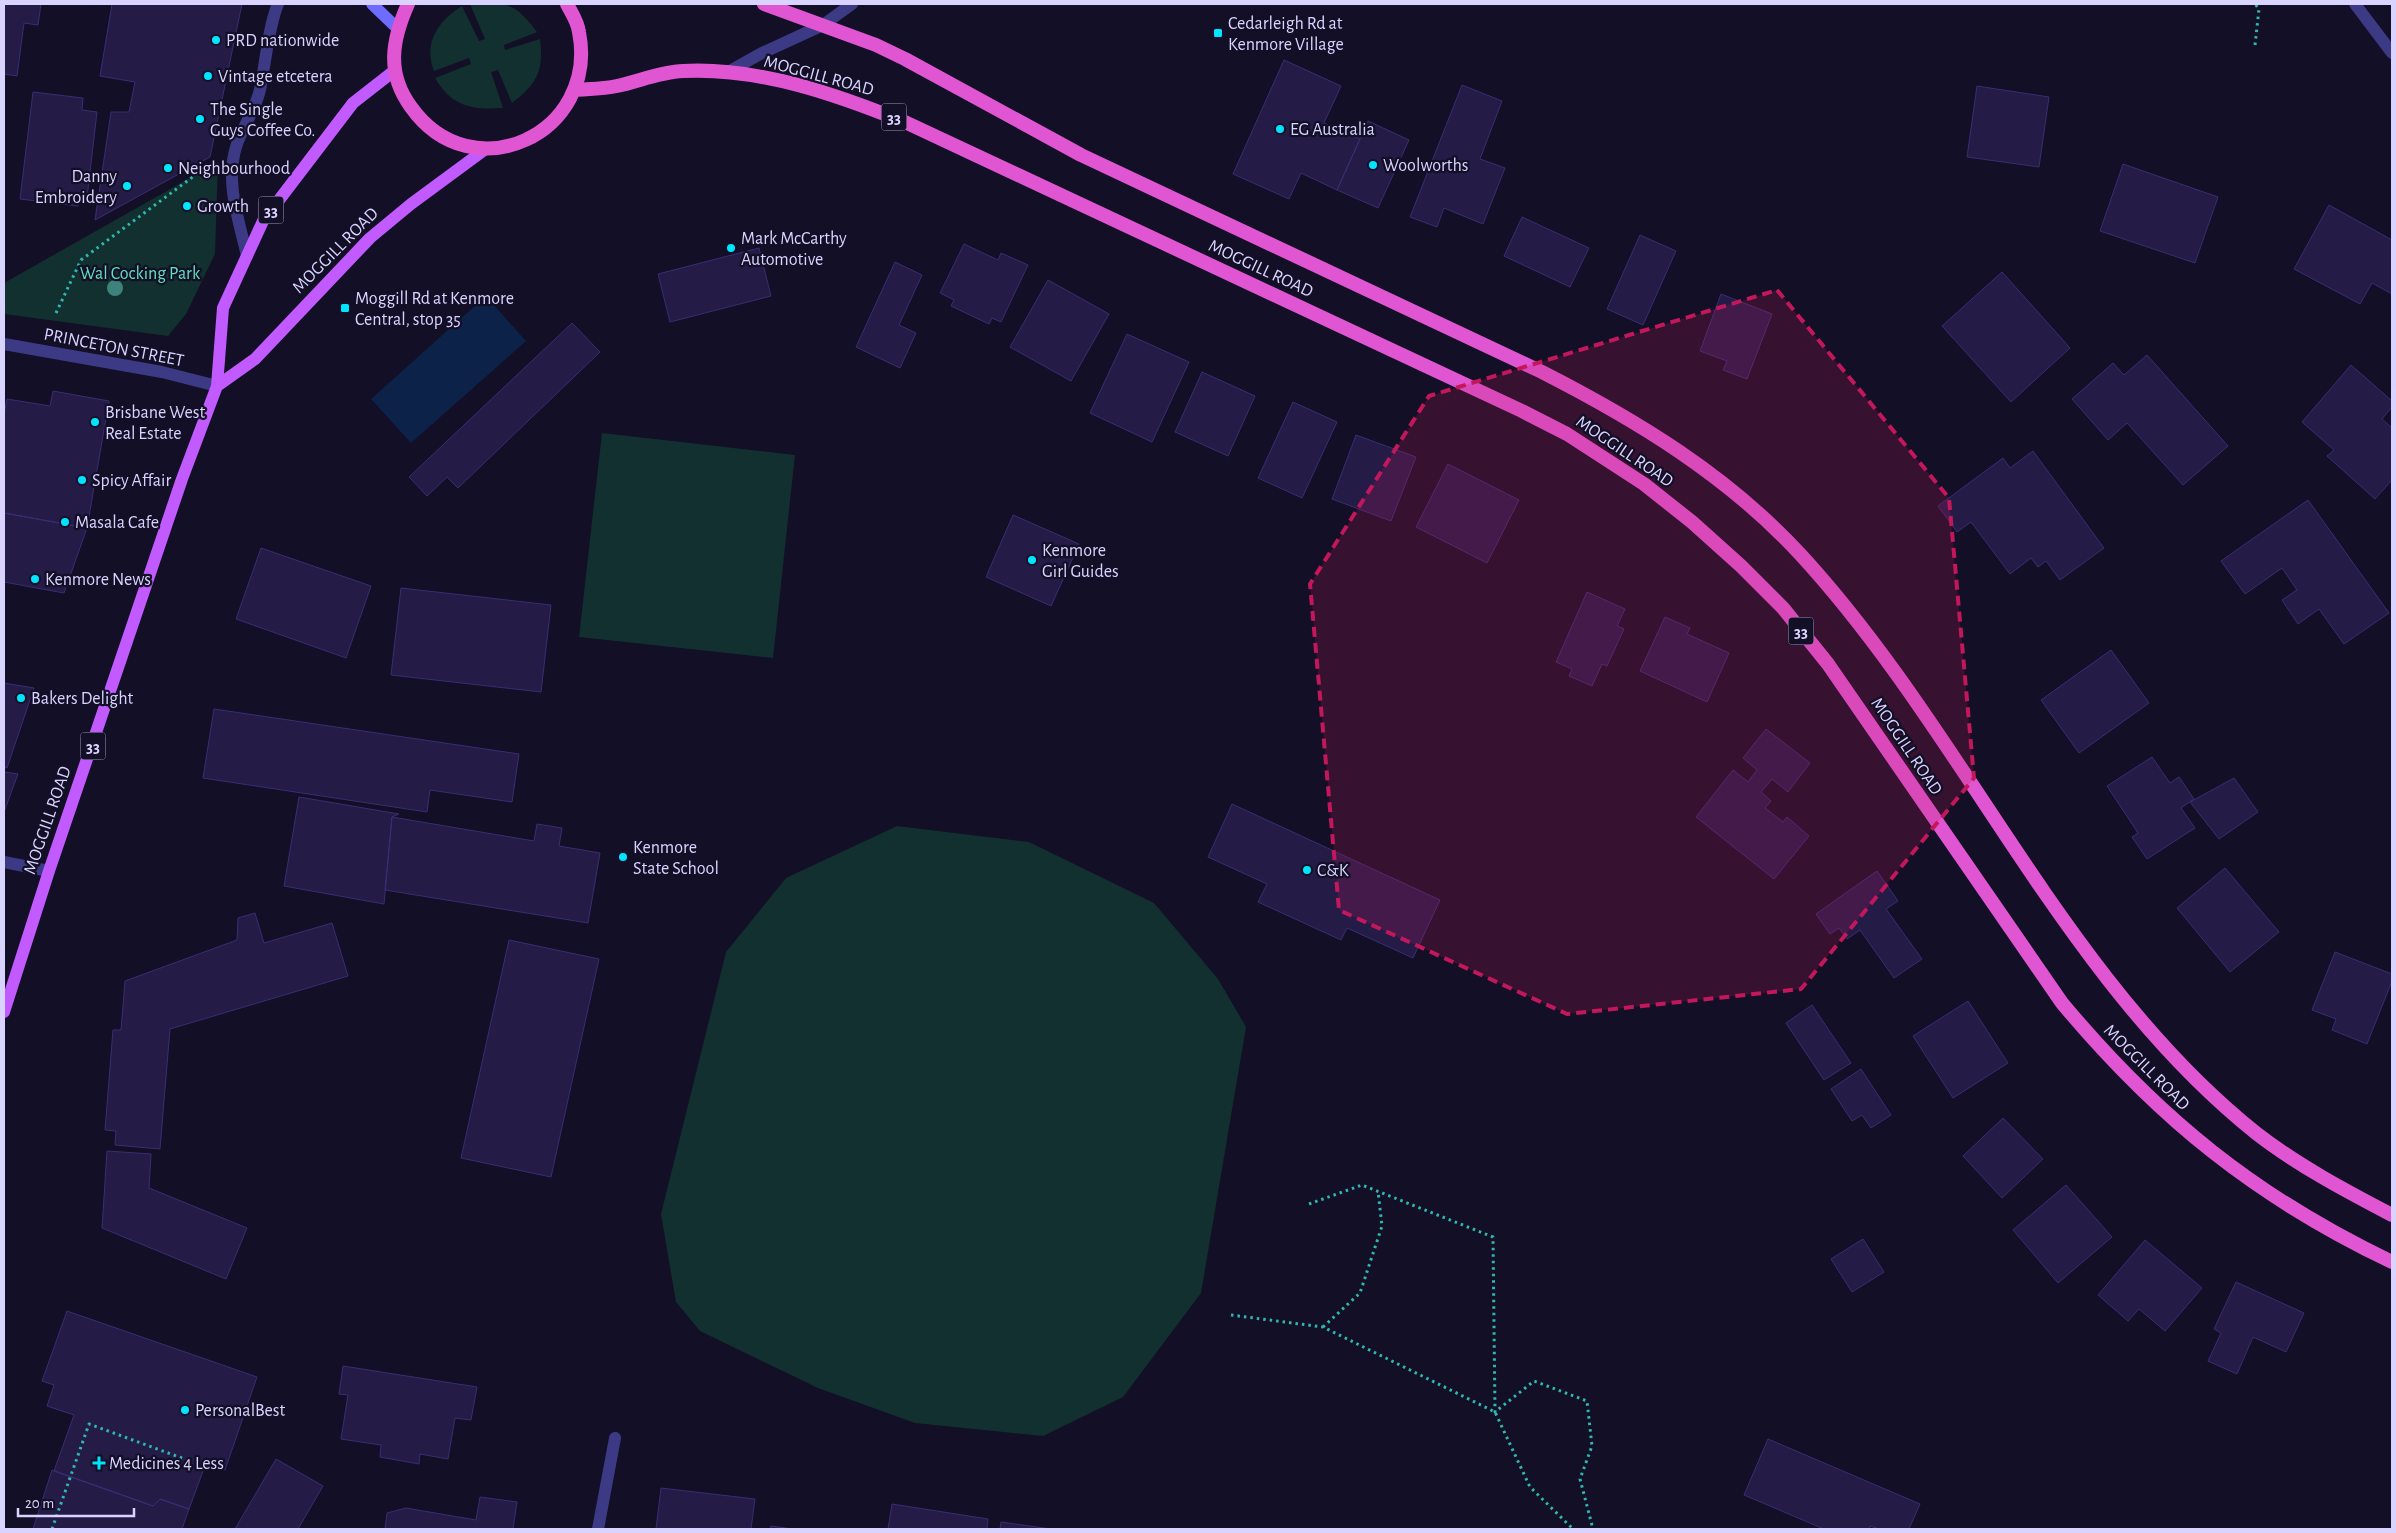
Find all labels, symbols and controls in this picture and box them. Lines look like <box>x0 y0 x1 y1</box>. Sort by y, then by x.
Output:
place label: Cedarleigh Rd at Kenmore Village <box>1228 15 1344 54</box>
marker: Cedarleigh Rd at Kenmore Village <box>1212 27 1224 39</box>
place label: PRD nationwide <box>226 32 339 50</box>
marker: PRD nationwide <box>210 34 222 46</box>
street label: MOGGILL ROAD <box>762 53 876 99</box>
place label: Vintage etcetera <box>218 68 333 86</box>
marker: Vintage etcetera <box>202 70 214 82</box>
place label: The Single Guys Coffee Co. <box>210 101 315 140</box>
road number: 33 <box>882 104 906 130</box>
marker: The Single Guys Coffee Co. <box>194 113 206 125</box>
place label: EG Australia <box>1290 121 1375 139</box>
marker: EG Australia <box>1274 123 1286 135</box>
place label: Woolworths <box>1383 157 1469 175</box>
marker: Woolworths <box>1367 159 1379 171</box>
place label: Neighbourhood <box>178 160 290 178</box>
marker: Neighbourhood <box>162 162 174 174</box>
place label: Danny Embroidery <box>35 168 117 207</box>
marker: Danny Embroidery <box>121 180 133 192</box>
road number: 33 <box>258 196 284 224</box>
place label: Growth <box>197 198 249 216</box>
marker: Growth <box>181 200 193 212</box>
street label: MOGGILL ROAD <box>289 204 382 297</box>
place label: Mark McCarthy Automotive <box>741 230 847 269</box>
street label: MOGGILL ROAD <box>1206 237 1316 301</box>
marker: Mark McCarthy Automotive <box>725 242 737 254</box>
park label: Wal Cocking Park <box>80 265 201 283</box>
place label: Moggill Rd at Kenmore Central, stop 35 <box>355 290 514 329</box>
marker: Moggill Rd at Kenmore Central, stop 35 <box>339 302 351 314</box>
street label: PRINCETON STREET <box>42 326 185 370</box>
place label: Brisbane West Real Estate <box>105 404 205 443</box>
street label: MOGGILL ROAD <box>1573 413 1676 491</box>
marker: Brisbane West Real Estate <box>89 416 101 428</box>
place label: Spicy Affair <box>92 472 171 490</box>
marker: Spicy Affair <box>76 474 88 486</box>
place label: Masala Cafe <box>75 514 159 532</box>
marker: Masala Cafe <box>59 516 71 528</box>
place label: Kenmore Girl Guides <box>1042 542 1119 581</box>
marker: Kenmore Girl Guides <box>1026 554 1038 566</box>
place label: Kenmore News <box>45 571 151 589</box>
marker: Kenmore News <box>29 573 41 585</box>
road number: 33 <box>1788 618 1814 644</box>
place label: Bakers Delight <box>31 690 133 708</box>
marker: Bakers Delight <box>15 692 27 704</box>
street label: MOGGILL ROAD <box>1867 695 1945 798</box>
road number: 33 <box>80 732 106 759</box>
street label: MOGGILL ROAD <box>21 764 75 877</box>
place label: Kenmore State School <box>633 839 719 878</box>
marker: Kenmore State School <box>617 851 629 863</box>
place label: C&K <box>1317 862 1349 880</box>
marker: C&K <box>1301 864 1313 876</box>
street label: MOGGILL ROAD <box>2100 1021 2193 1114</box>
place label: PersonalBest <box>195 1402 286 1420</box>
marker: PersonalBest <box>179 1404 191 1416</box>
place label: Medicines 4 Less <box>109 1455 224 1473</box>
marker: Medicines 4 Less <box>93 1457 105 1469</box>
scale bar <box>18 1486 134 1518</box>
text: 20 m <box>25 1496 54 1511</box>

